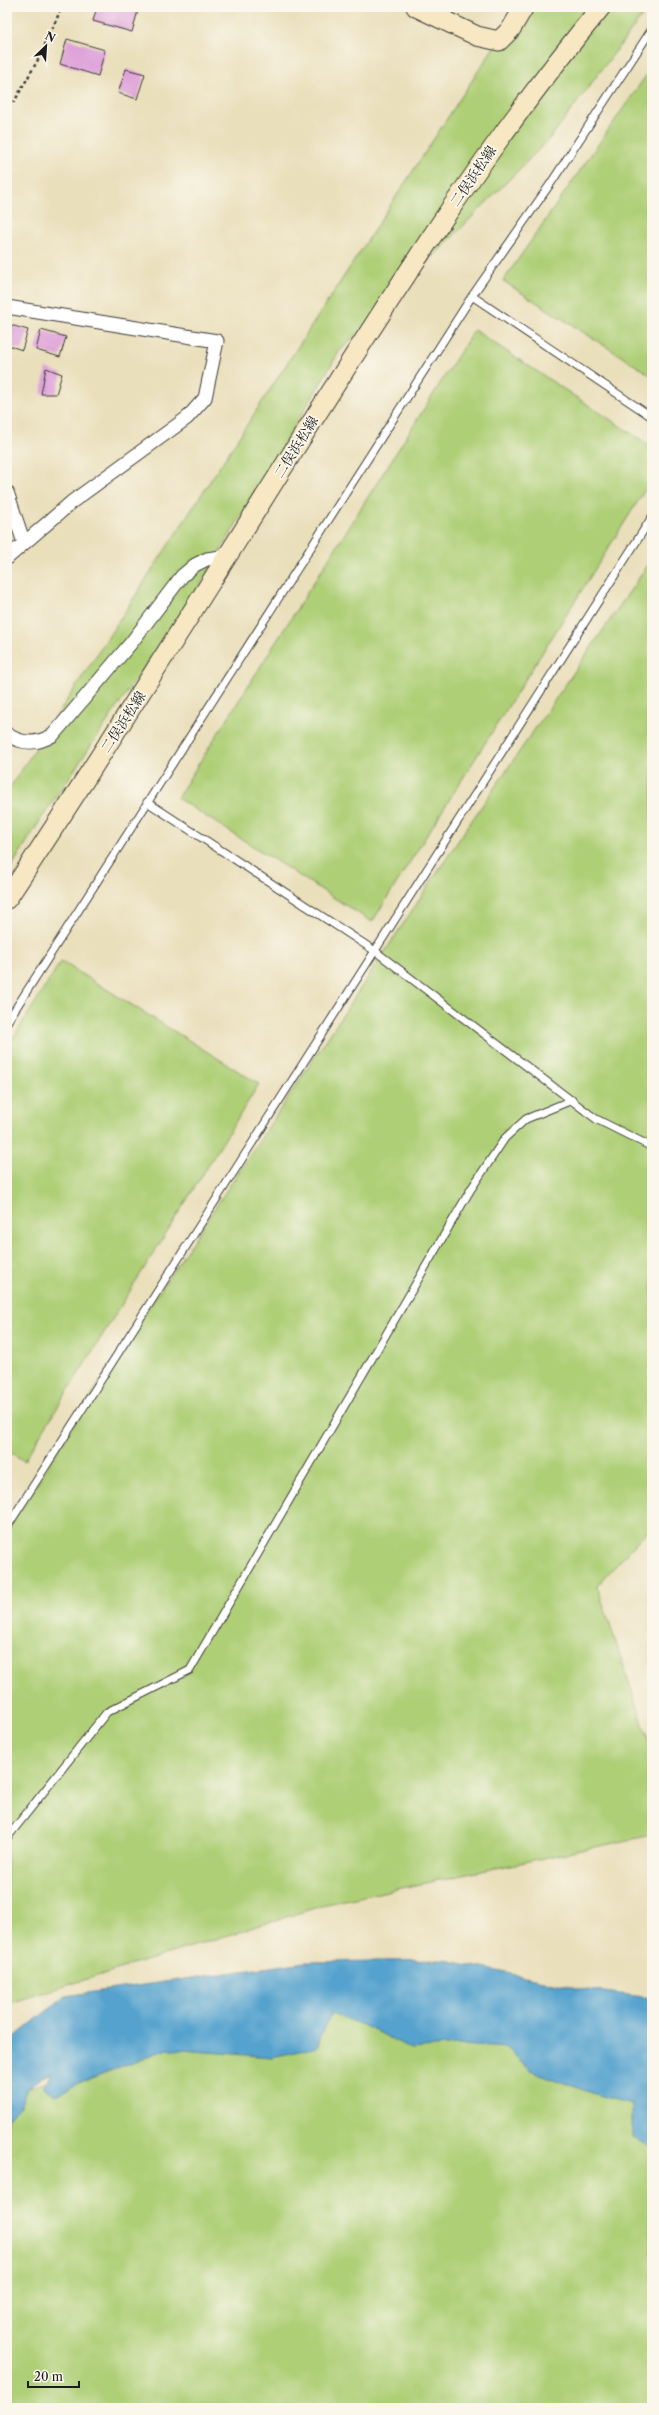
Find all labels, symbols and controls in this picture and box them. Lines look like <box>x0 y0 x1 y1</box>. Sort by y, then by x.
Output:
north arrow <box>26 26 66 66</box>
text: N <box>43 29 58 45</box>
street label: 二俣浜松線 <box>446 142 500 210</box>
street label: 二俣浜松線 <box>270 413 322 481</box>
street label: 二俣浜松線 <box>96 688 150 756</box>
scale bar <box>28 2363 79 2389</box>
text: 20 m <box>34 2369 63 2384</box>

